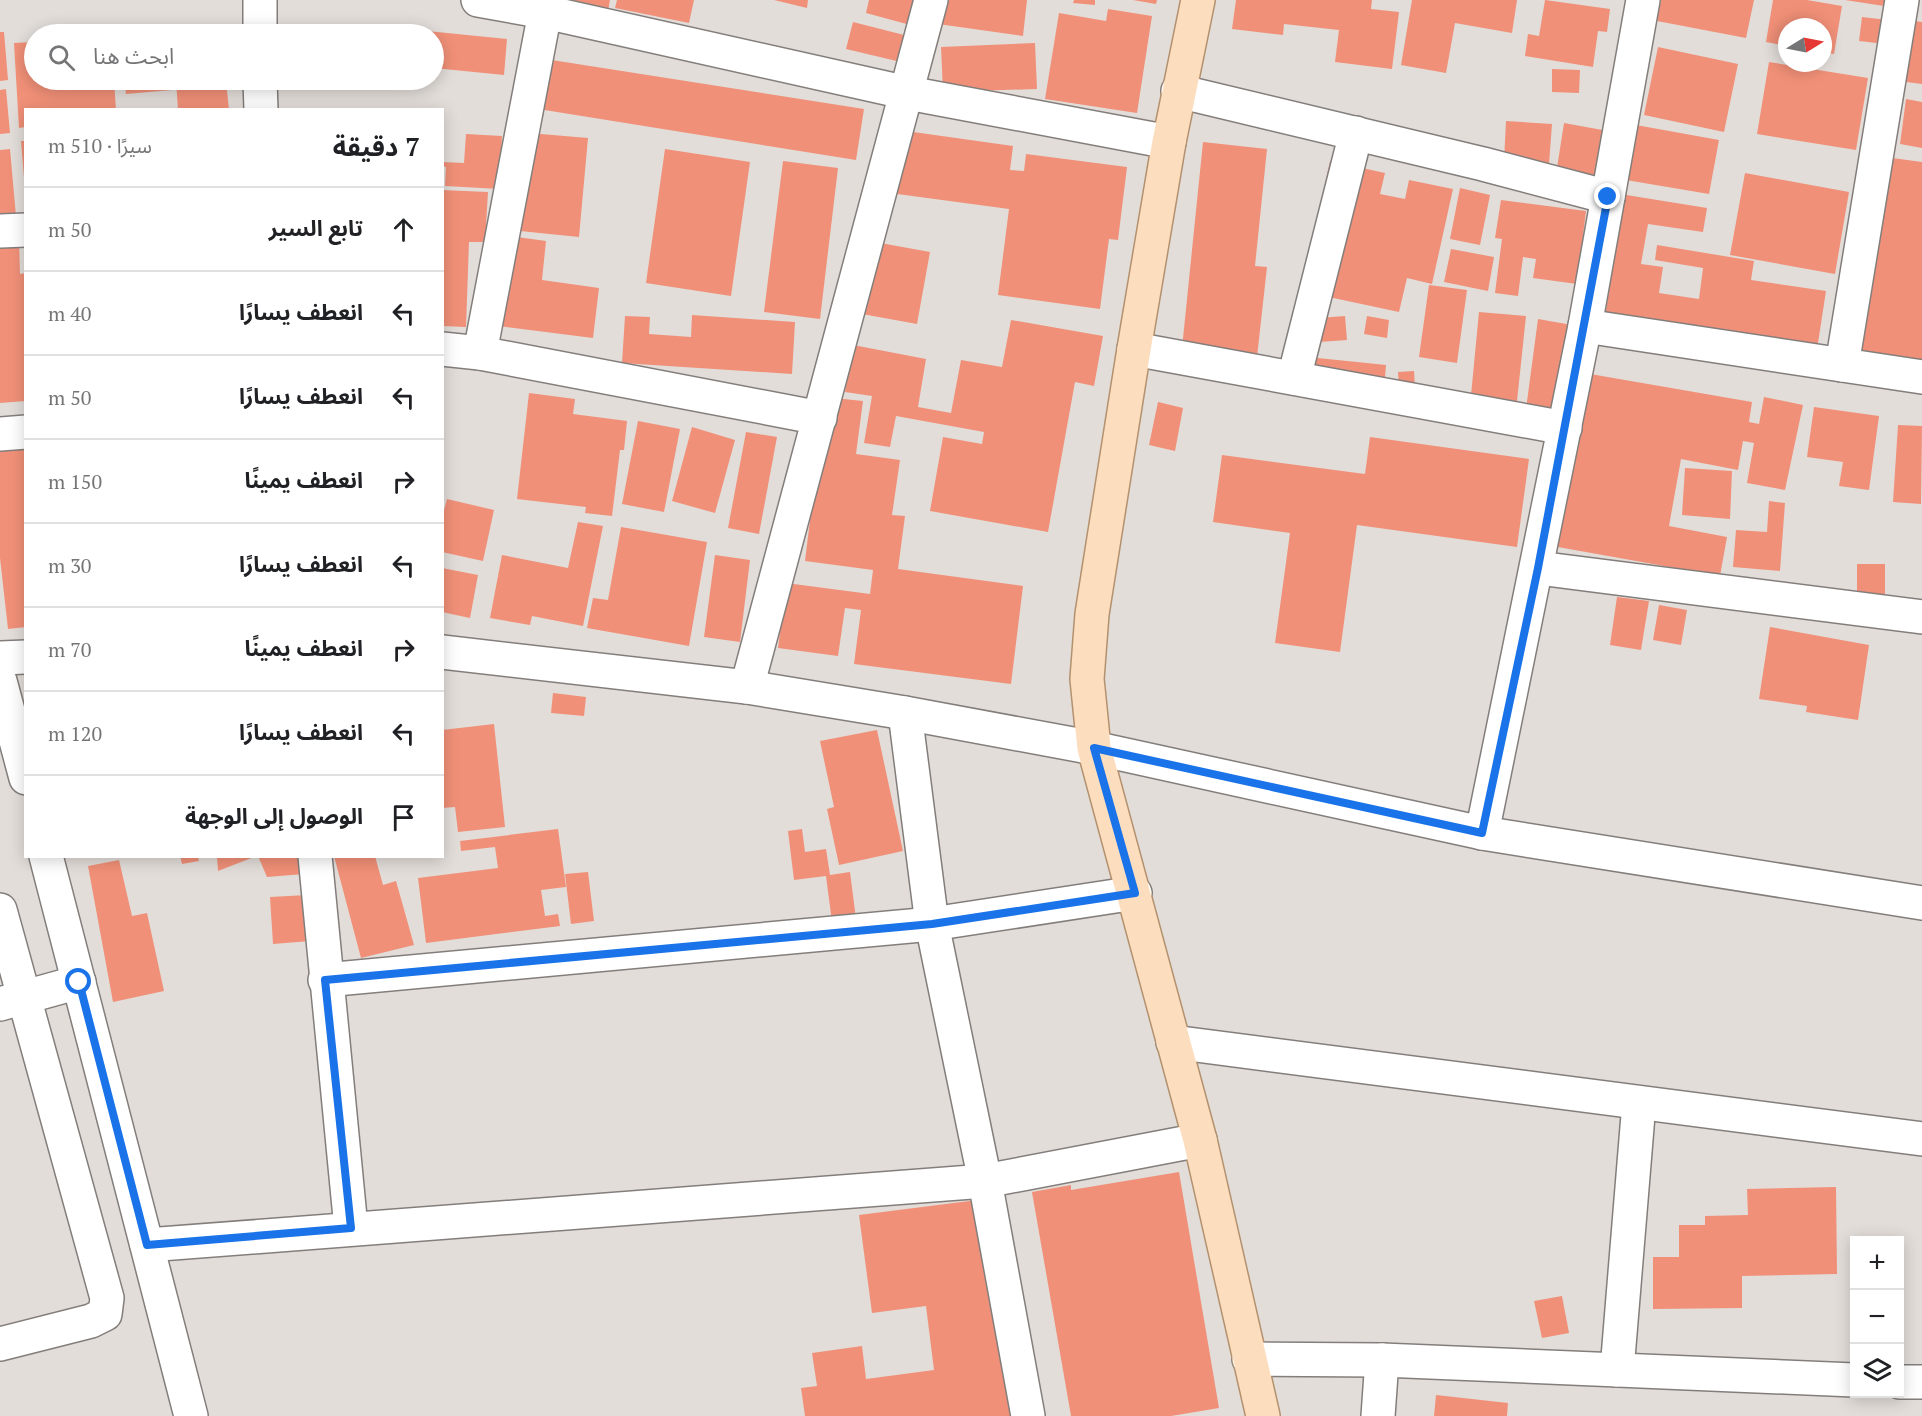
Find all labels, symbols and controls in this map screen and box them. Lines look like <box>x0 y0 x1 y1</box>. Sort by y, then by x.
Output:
north arrow <box>1778 18 1832 72</box>
search box <box>24 24 444 90</box>
icon: search <box>45 41 78 74</box>
text: ابحث هنا <box>93 41 174 70</box>
text: 7 دقيقة <box>333 129 420 163</box>
text: سيرًا · 510 m <box>48 132 152 159</box>
route end <box>1594 183 1620 209</box>
text: تابع السير <box>269 213 363 242</box>
icon: ahead <box>387 213 420 246</box>
text: 50 m <box>48 216 91 243</box>
text: انعطف يسارًا <box>239 297 363 326</box>
icon: left <box>387 297 420 330</box>
text: 40 m <box>48 300 91 327</box>
text: انعطف يسارًا <box>239 381 363 410</box>
icon: left <box>387 381 420 414</box>
text: 50 m <box>48 384 91 411</box>
text: انعطف يمينًا <box>245 465 363 494</box>
icon: right <box>387 465 420 498</box>
text: 150 m <box>48 468 102 495</box>
text: انعطف يسارًا <box>239 549 363 578</box>
icon: left <box>387 549 420 582</box>
text: 30 m <box>48 552 91 579</box>
text: انعطف يمينًا <box>245 633 363 662</box>
icon: right <box>387 633 420 666</box>
text: 70 m <box>48 636 91 663</box>
text: انعطف يسارًا <box>239 717 363 746</box>
icon: left <box>387 717 420 750</box>
text: 120 m <box>48 720 102 747</box>
text: الوصول إلى الوجهة <box>185 801 363 830</box>
icon: arrive <box>387 801 420 834</box>
route start <box>65 968 91 994</box>
map controls <box>1850 1236 1904 1398</box>
button: + <box>1850 1236 1904 1290</box>
button: − <box>1850 1290 1904 1344</box>
button: layers <box>1850 1344 1904 1398</box>

